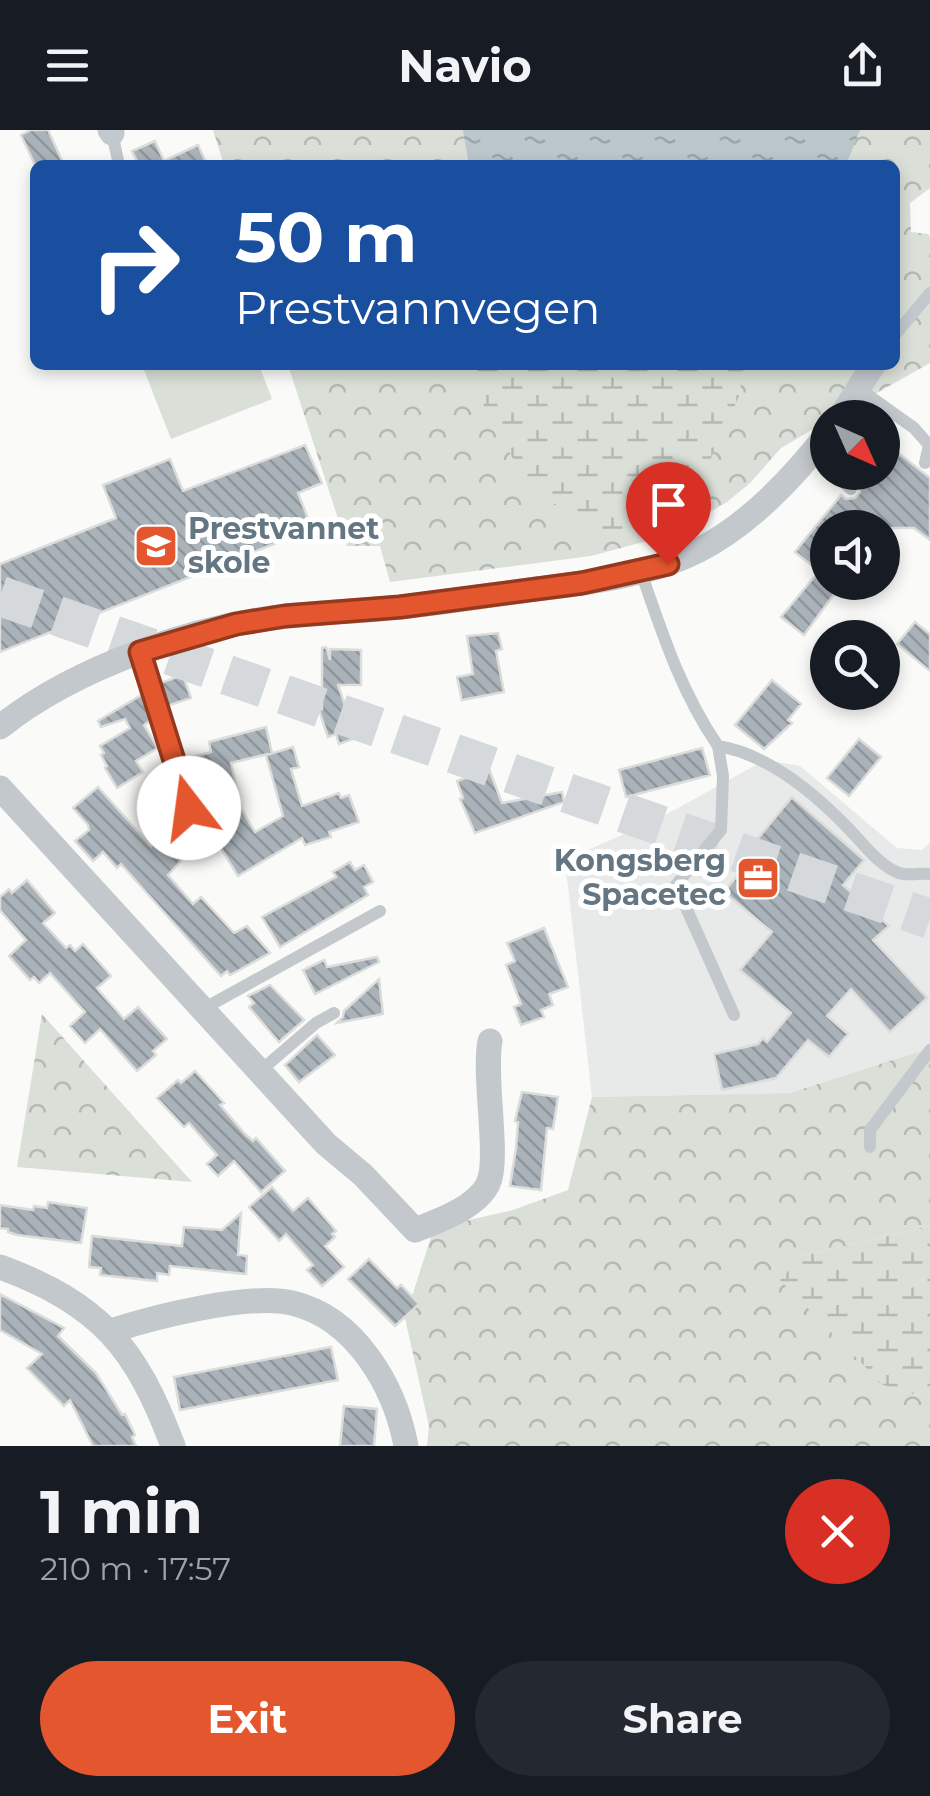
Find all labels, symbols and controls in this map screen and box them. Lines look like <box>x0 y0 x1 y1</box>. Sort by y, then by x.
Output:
icon: menu <box>40 38 95 93</box>
text: Navio <box>398 38 532 93</box>
icon: share <box>835 38 890 93</box>
text: 50 m <box>235 194 417 280</box>
icon: right <box>70 200 200 330</box>
text: Prestvannvegen <box>235 280 601 335</box>
north arrow <box>810 400 900 490</box>
map controls <box>810 400 900 710</box>
pin <box>626 462 711 565</box>
icon: arrive <box>641 477 696 532</box>
place label: Prestvannet skole <box>188 510 379 581</box>
button: sound <box>810 510 900 600</box>
school or university icon: Prestvannet skole <box>133 523 179 569</box>
button: search <box>810 620 900 710</box>
position arrow <box>137 756 241 860</box>
place label: Kongsberg Spacetec <box>554 842 726 913</box>
office icon: Kongsberg Spacetec <box>735 855 781 901</box>
text: 1 min <box>40 1475 203 1548</box>
button: close <box>785 1479 890 1584</box>
text: 210 m · 17:57 <box>40 1549 231 1588</box>
button: Exit <box>40 1661 455 1776</box>
button: Share <box>475 1661 890 1776</box>

